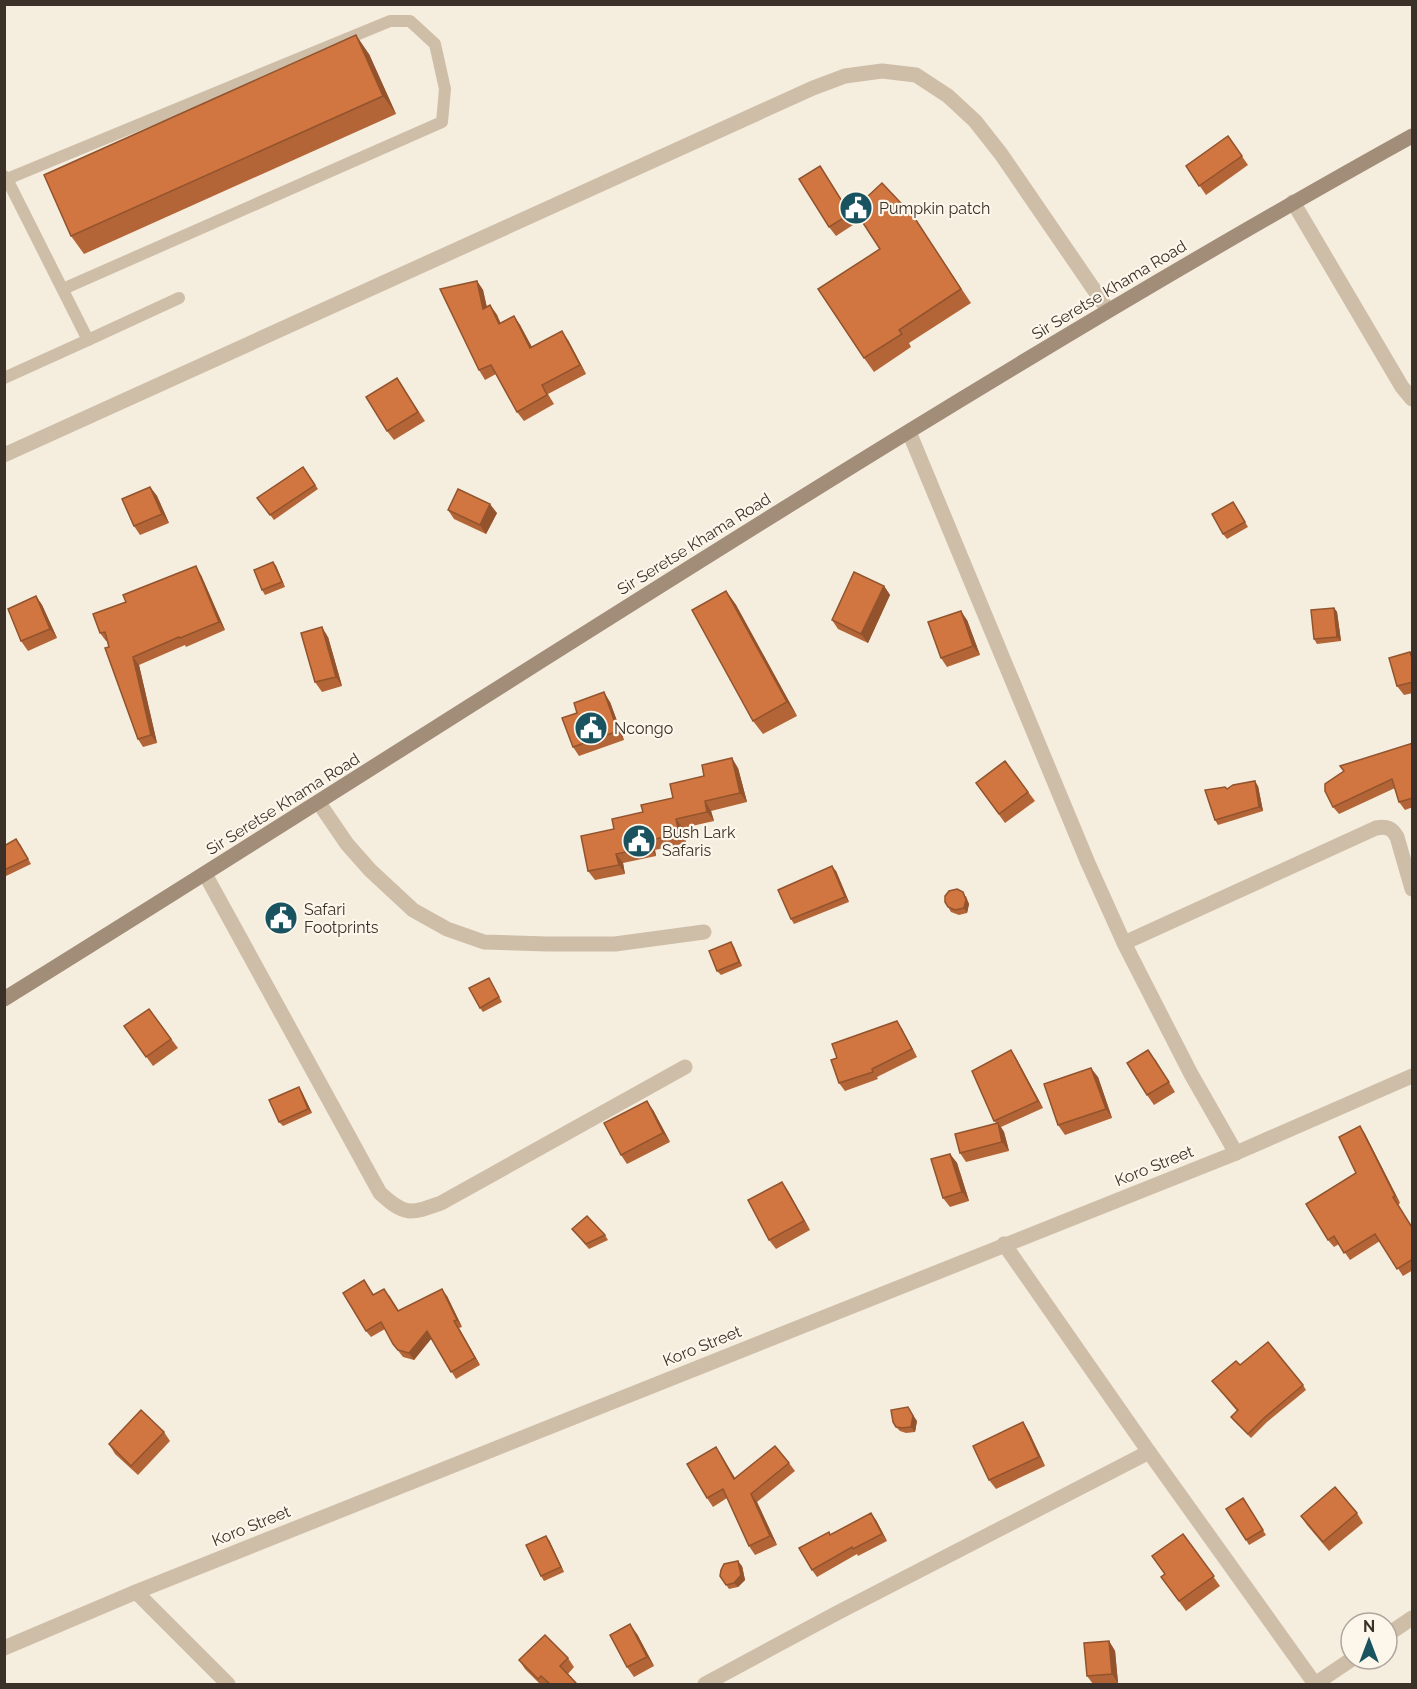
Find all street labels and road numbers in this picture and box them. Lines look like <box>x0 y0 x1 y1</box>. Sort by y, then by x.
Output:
street label: Sir Seretse Khama Road <box>1028 236 1190 344</box>
street label: Sir Seretse Khama Road <box>614 489 774 599</box>
street label: Sir Seretse Khama Road <box>203 749 363 859</box>
street label: Koro Street <box>1112 1141 1196 1190</box>
street label: Koro Street <box>660 1321 744 1370</box>
street label: Koro Street <box>209 1501 293 1550</box>

